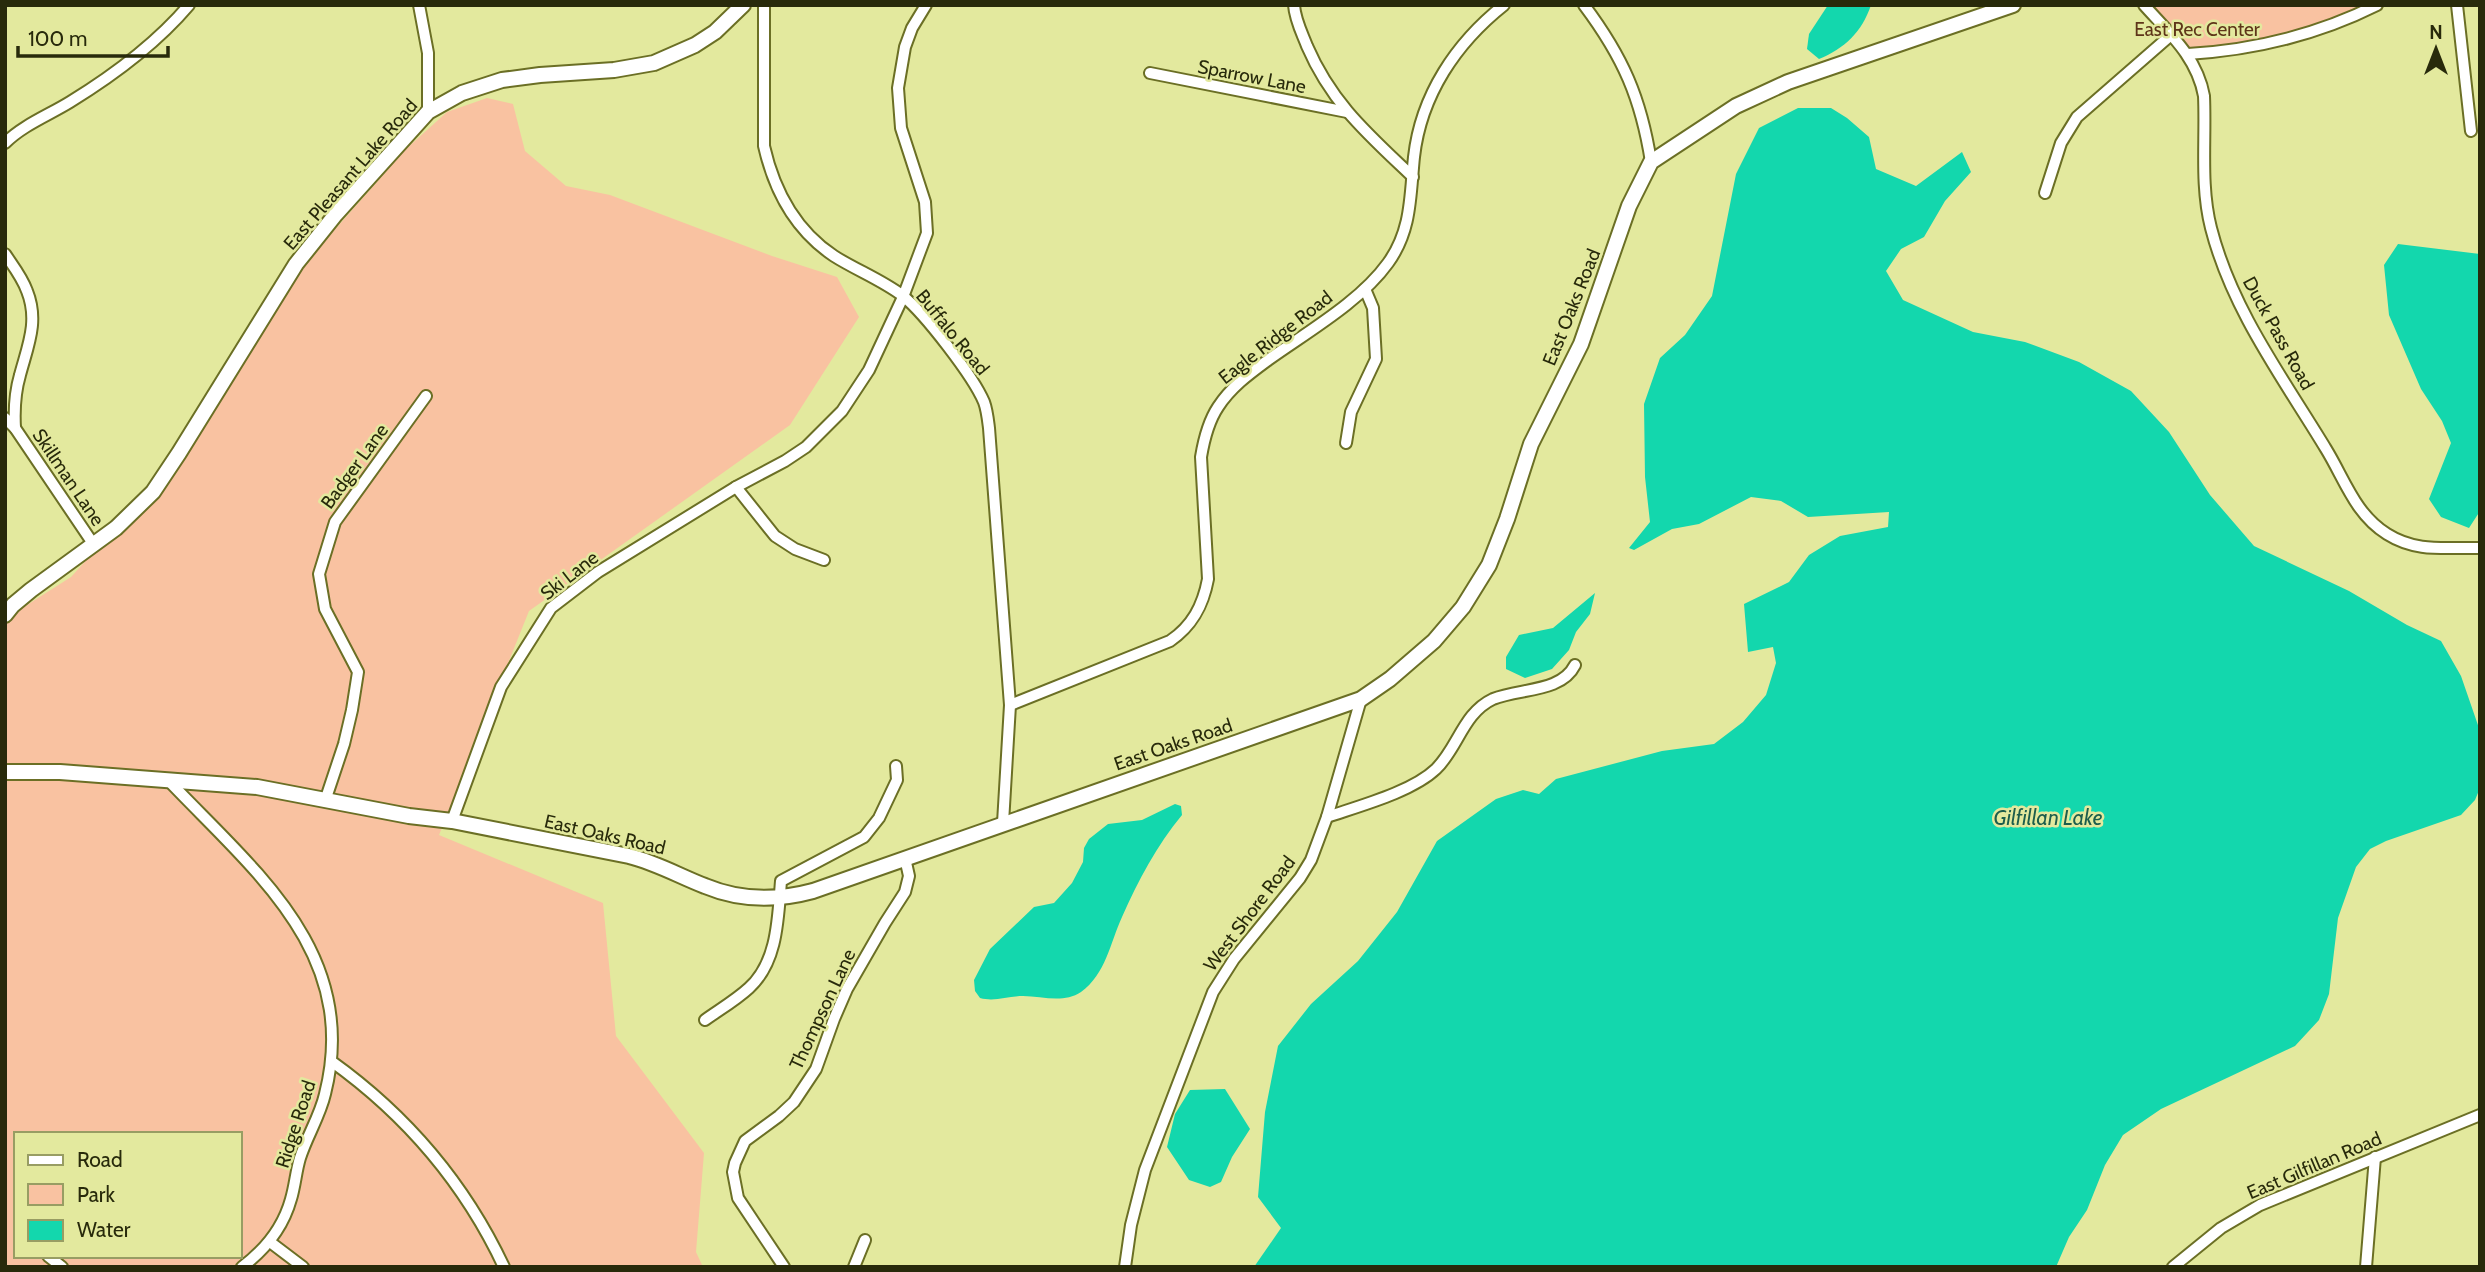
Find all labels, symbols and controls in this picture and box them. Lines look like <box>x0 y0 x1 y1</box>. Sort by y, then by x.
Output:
scale bar <box>18 14 168 58</box>
north arrow <box>2401 14 2471 84</box>
park label: East Rec Center <box>2134 18 2260 41</box>
text: N <box>2429 21 2443 44</box>
text: 100 m <box>28 26 87 51</box>
street label: Sparrow Lane <box>1196 55 1308 98</box>
street label: East Pleasant Lake Road <box>279 94 422 254</box>
street label: East Oaks Road <box>1538 246 1605 369</box>
street label: Duck Pass Road <box>2238 273 2319 394</box>
street label: Buffalo Road <box>911 285 994 380</box>
street label: Eagle Ridge Road <box>1214 286 1337 389</box>
street label: Badger Lane <box>316 419 393 513</box>
street label: Skillman Lane <box>28 424 110 530</box>
street label: Ski Lane <box>536 546 603 605</box>
street label: East Oaks Road <box>1111 713 1235 775</box>
water label: Gilfillan Lake <box>1994 805 2103 830</box>
street label: East Oaks Road <box>542 809 668 860</box>
street label: West Shore Road <box>1199 851 1300 975</box>
street label: Thompson Lane <box>785 945 861 1073</box>
street label: Ridge Road <box>271 1078 320 1171</box>
street label: East Gilfillan Road <box>2243 1127 2385 1204</box>
legend <box>14 1132 242 1258</box>
text: Road <box>77 1147 123 1172</box>
text: Park <box>77 1182 115 1207</box>
text: Water <box>77 1217 131 1242</box>

